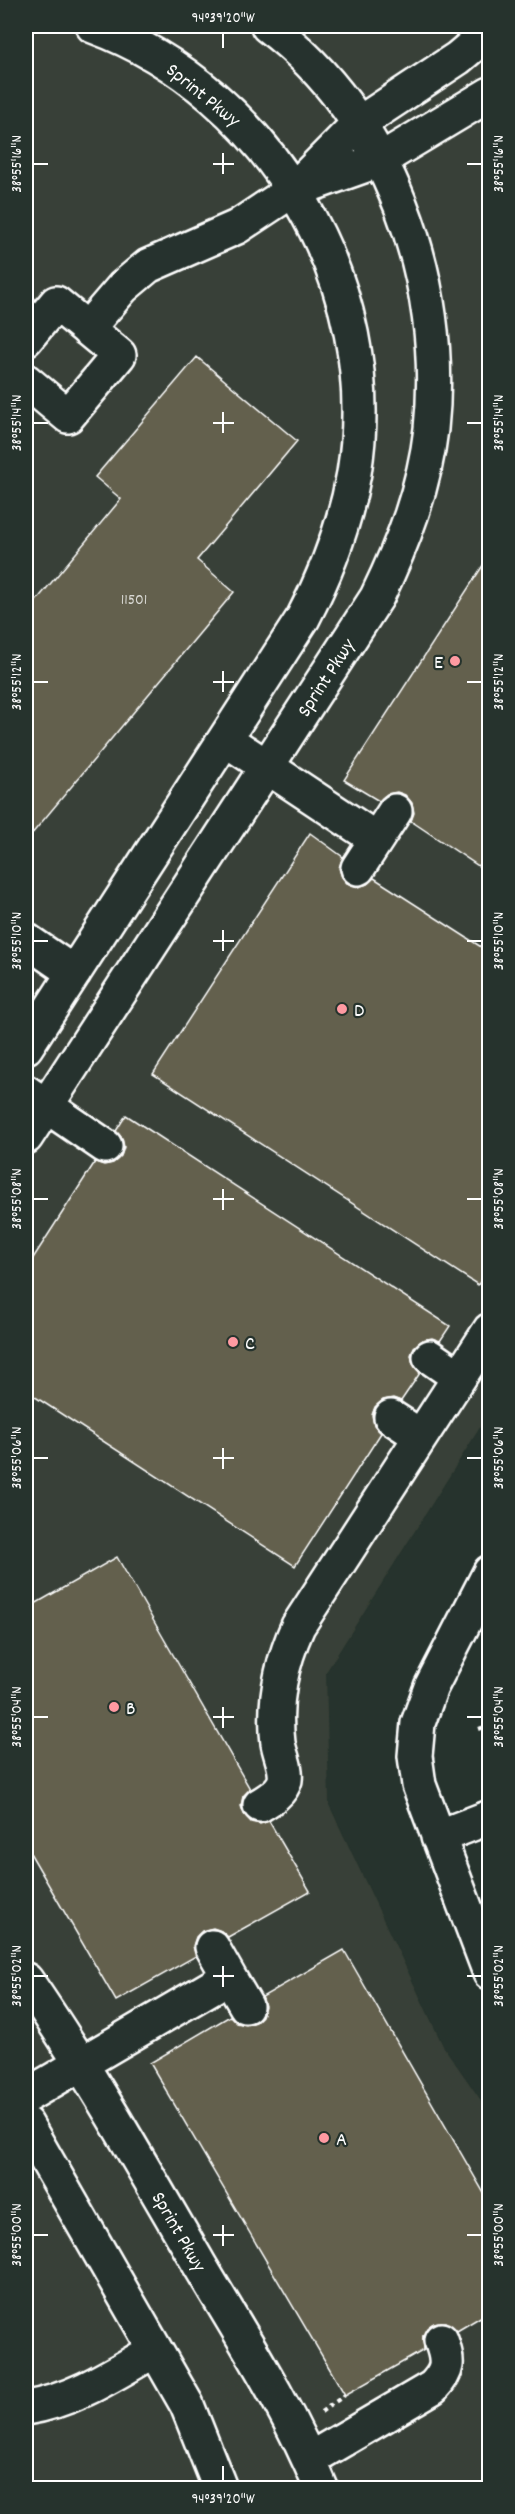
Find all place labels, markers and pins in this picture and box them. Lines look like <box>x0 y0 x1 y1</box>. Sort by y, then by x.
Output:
place label: E <box>434 650 443 678</box>
marker: E <box>448 654 462 668</box>
place label: D <box>354 998 364 1026</box>
marker: D <box>335 1002 349 1016</box>
place label: C <box>245 1331 255 1359</box>
marker: C <box>226 1335 240 1349</box>
place label: B <box>126 1696 135 1724</box>
marker: B <box>107 1700 121 1714</box>
place label: A <box>336 2127 347 2155</box>
marker: A <box>317 2131 331 2145</box>

